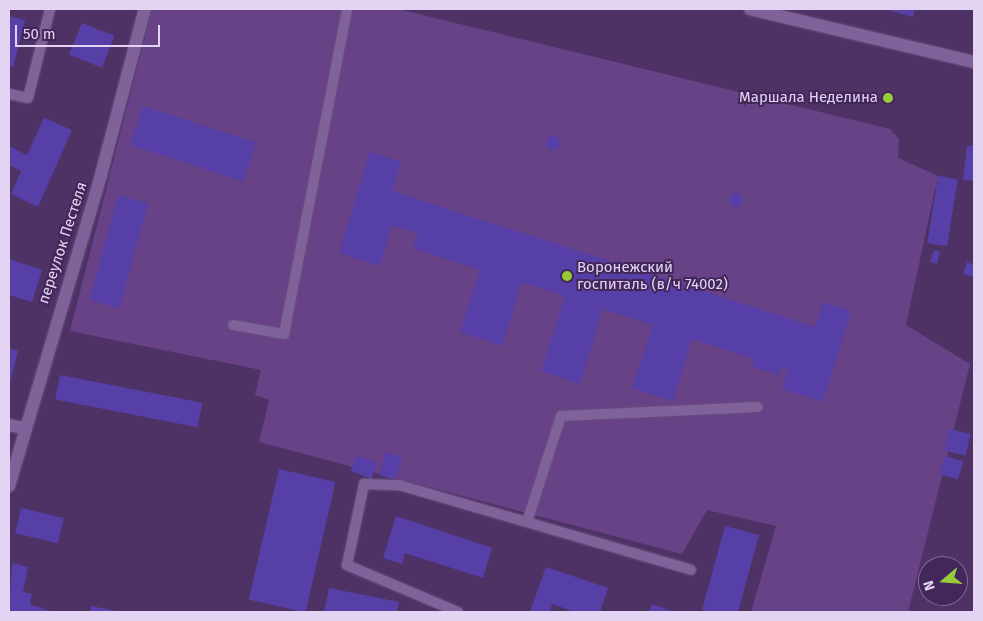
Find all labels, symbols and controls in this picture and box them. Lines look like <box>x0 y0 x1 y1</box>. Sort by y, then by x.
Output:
scale bar <box>18 15 162 47</box>
text: 50 m <box>23 25 56 43</box>
place label: Маршала Неделина <box>739 89 878 107</box>
marker: Маршала Неделина <box>882 92 894 104</box>
street label: переулок Пестеля <box>35 180 91 306</box>
place label: Воронежский госпиталь (в/ч 74002) <box>577 258 728 293</box>
marker: Воронежский госпиталь (в/ч 74002) <box>561 270 573 282</box>
north arrow <box>918 556 968 606</box>
text: N <box>920 578 939 593</box>

